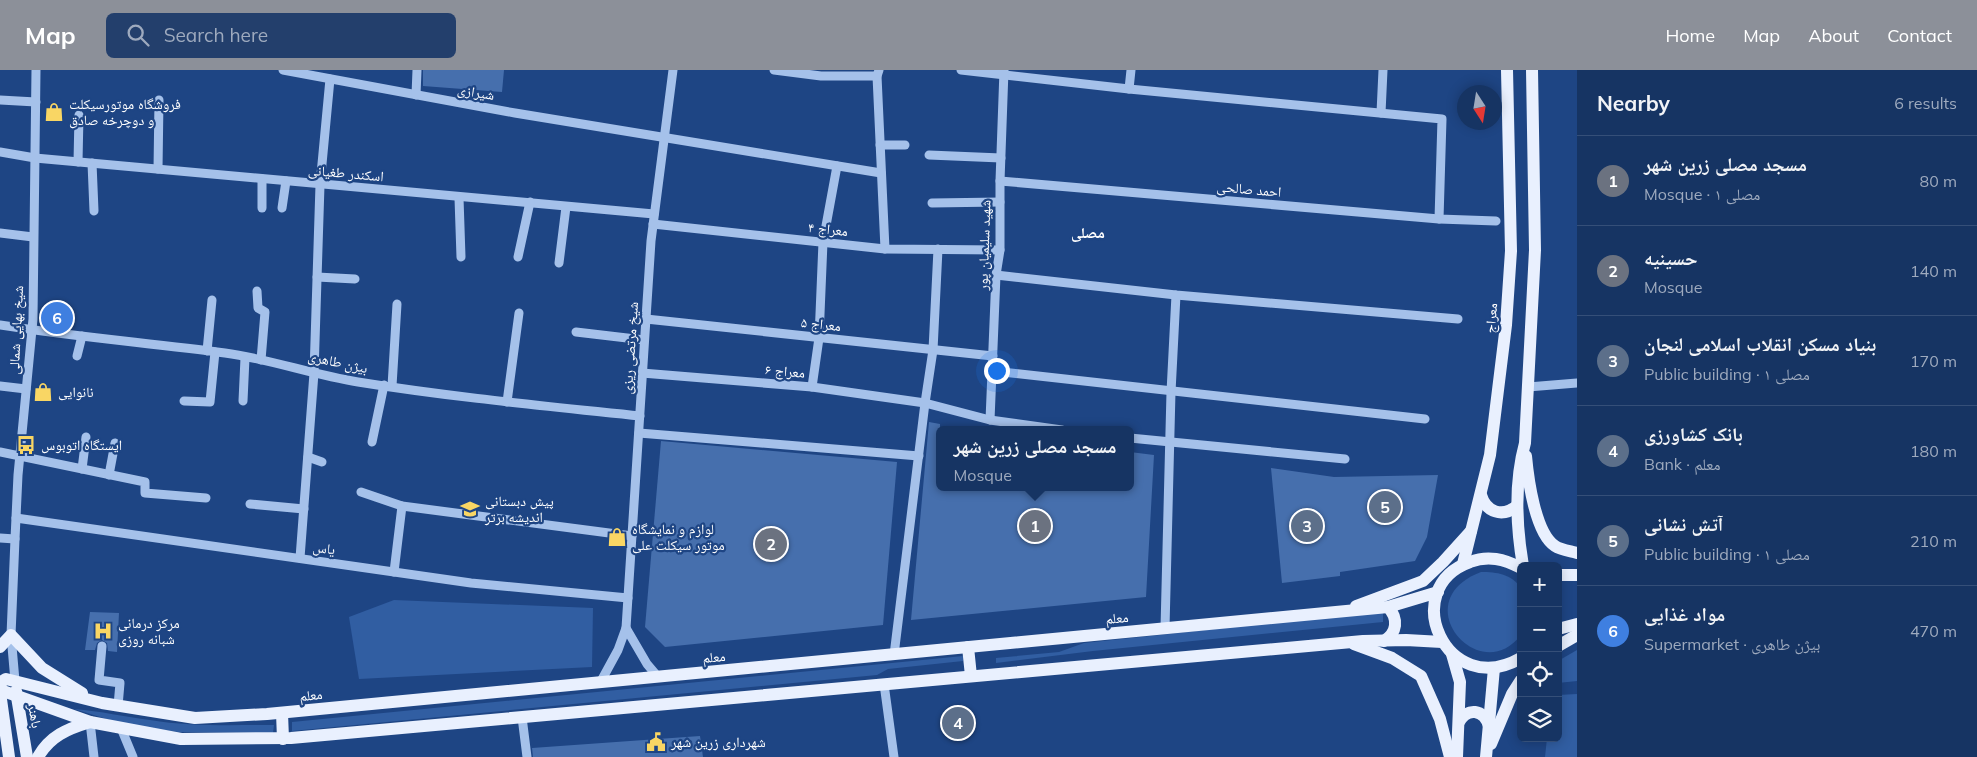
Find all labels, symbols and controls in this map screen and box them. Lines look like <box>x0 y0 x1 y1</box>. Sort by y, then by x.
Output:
search box <box>106 13 456 58</box>
text: Map <box>25 20 76 50</box>
icon: search <box>124 21 152 49</box>
text: Search here <box>164 23 268 47</box>
text: Home <box>1665 24 1715 47</box>
text: Map <box>1743 24 1780 47</box>
text: About <box>1808 24 1859 47</box>
text: Contact <box>1887 24 1952 47</box>
street label: شیرازی <box>456 80 496 104</box>
north arrow <box>1457 85 1502 130</box>
text: Nearby <box>1597 90 1670 116</box>
text: 6 results <box>1894 93 1957 113</box>
place label: فروشگاه موتورسیکلت و دوچرخه صادق <box>69 95 181 129</box>
shop icon: فروشگاه موتورسیکلت و دوچرخه صادق <box>43 101 65 123</box>
text: مسجد مصلی زرین شهر <box>1644 152 1807 176</box>
street label: اسکندر طغیانی <box>307 161 385 185</box>
text: 1 <box>1608 171 1618 191</box>
text: 80 m <box>1920 171 1957 191</box>
street label: احمد صالحی <box>1216 177 1282 201</box>
text: Mosque · مصلی ۱ <box>1644 184 1760 204</box>
street label: شهید سلیمیان پور <box>973 199 995 292</box>
street label: معراج ۴ <box>807 218 849 241</box>
district label: مصلی <box>1071 223 1105 242</box>
text: حسینیه <box>1644 246 1698 270</box>
text: 2 <box>1608 261 1618 281</box>
text: 140 m <box>1910 261 1957 281</box>
text: Mosque <box>1644 277 1702 297</box>
street label: شیخ بهایی شمالی <box>5 285 28 375</box>
pin: 6 <box>41 299 73 337</box>
street label: شیخ مرتضی ریزی <box>618 301 643 395</box>
street label: معراج <box>1481 302 1502 334</box>
street label: معراج ۵ <box>800 313 842 336</box>
text: بنیاد مسکن انقلاب اسلامی لنجان <box>1644 332 1876 356</box>
street label: بیژن طاهری <box>306 347 370 377</box>
text: 3 <box>1608 351 1618 371</box>
text: 170 m <box>1910 351 1957 371</box>
your location <box>984 358 1010 384</box>
street label: معراج ۶ <box>764 360 806 383</box>
text: Public building · مصلی ۱ <box>1644 364 1810 384</box>
shop icon: نانوایی <box>32 381 54 403</box>
place label: نانوایی <box>58 383 94 401</box>
text: بانک کشاورزی <box>1644 422 1743 446</box>
popup <box>936 426 1134 491</box>
bus stop icon: ایستگاه اتوبوس <box>15 434 37 456</box>
text: مسجد مصلی زرین شهر <box>954 434 1116 458</box>
place label: ایستگاه اتوبوس <box>41 436 122 454</box>
text: 4 <box>1608 441 1618 461</box>
text: 180 m <box>1910 441 1957 461</box>
text: Bank · معلم <box>1644 454 1720 474</box>
text: Mosque <box>954 465 1012 485</box>
pin: 5 <box>1369 488 1401 526</box>
place label: پیش دبستانی اندیشه برتر <box>484 492 554 526</box>
school or university icon: پیش دبستانی اندیشه برتر <box>459 498 481 520</box>
pin: 1 <box>1019 507 1051 545</box>
pin: 3 <box>1291 507 1323 545</box>
text: آتش نشانی <box>1644 512 1723 536</box>
place label: لوازم و نمایشگاه موتور سیکلت علی <box>632 520 725 554</box>
pin: 2 <box>755 525 787 563</box>
shop icon: لوازم و نمایشگاه موتور سیکلت علی <box>606 526 628 548</box>
text: 5 <box>1608 531 1618 551</box>
text: 210 m <box>1910 531 1957 551</box>
street label: یاس <box>312 538 337 559</box>
text: Public building · مصلی ۱ <box>1644 544 1810 564</box>
map controls <box>1517 562 1562 742</box>
button: + <box>1517 562 1562 607</box>
text: مواد غذایی <box>1644 602 1725 626</box>
button: − <box>1517 607 1562 652</box>
street label: معلم <box>1105 608 1129 629</box>
place label: مرکز درمانی شبانه روزی <box>118 614 180 648</box>
hospital icon: مرکز درمانی شبانه روزی <box>92 620 114 642</box>
text: 6 <box>1608 621 1618 641</box>
text: 470 m <box>1910 621 1957 641</box>
text: Supermarket · بیژن طاهری <box>1644 634 1820 654</box>
street label: معلم <box>702 647 726 668</box>
button: locate <box>1517 652 1562 697</box>
street label: معلم <box>299 685 323 706</box>
button: layers <box>1517 697 1562 742</box>
street label: باهنر <box>24 702 46 730</box>
pin: 4 <box>942 704 974 742</box>
public building icon: شهرداری زرین شهر <box>645 731 667 753</box>
place label: شهرداری زرین شهر <box>670 733 766 751</box>

